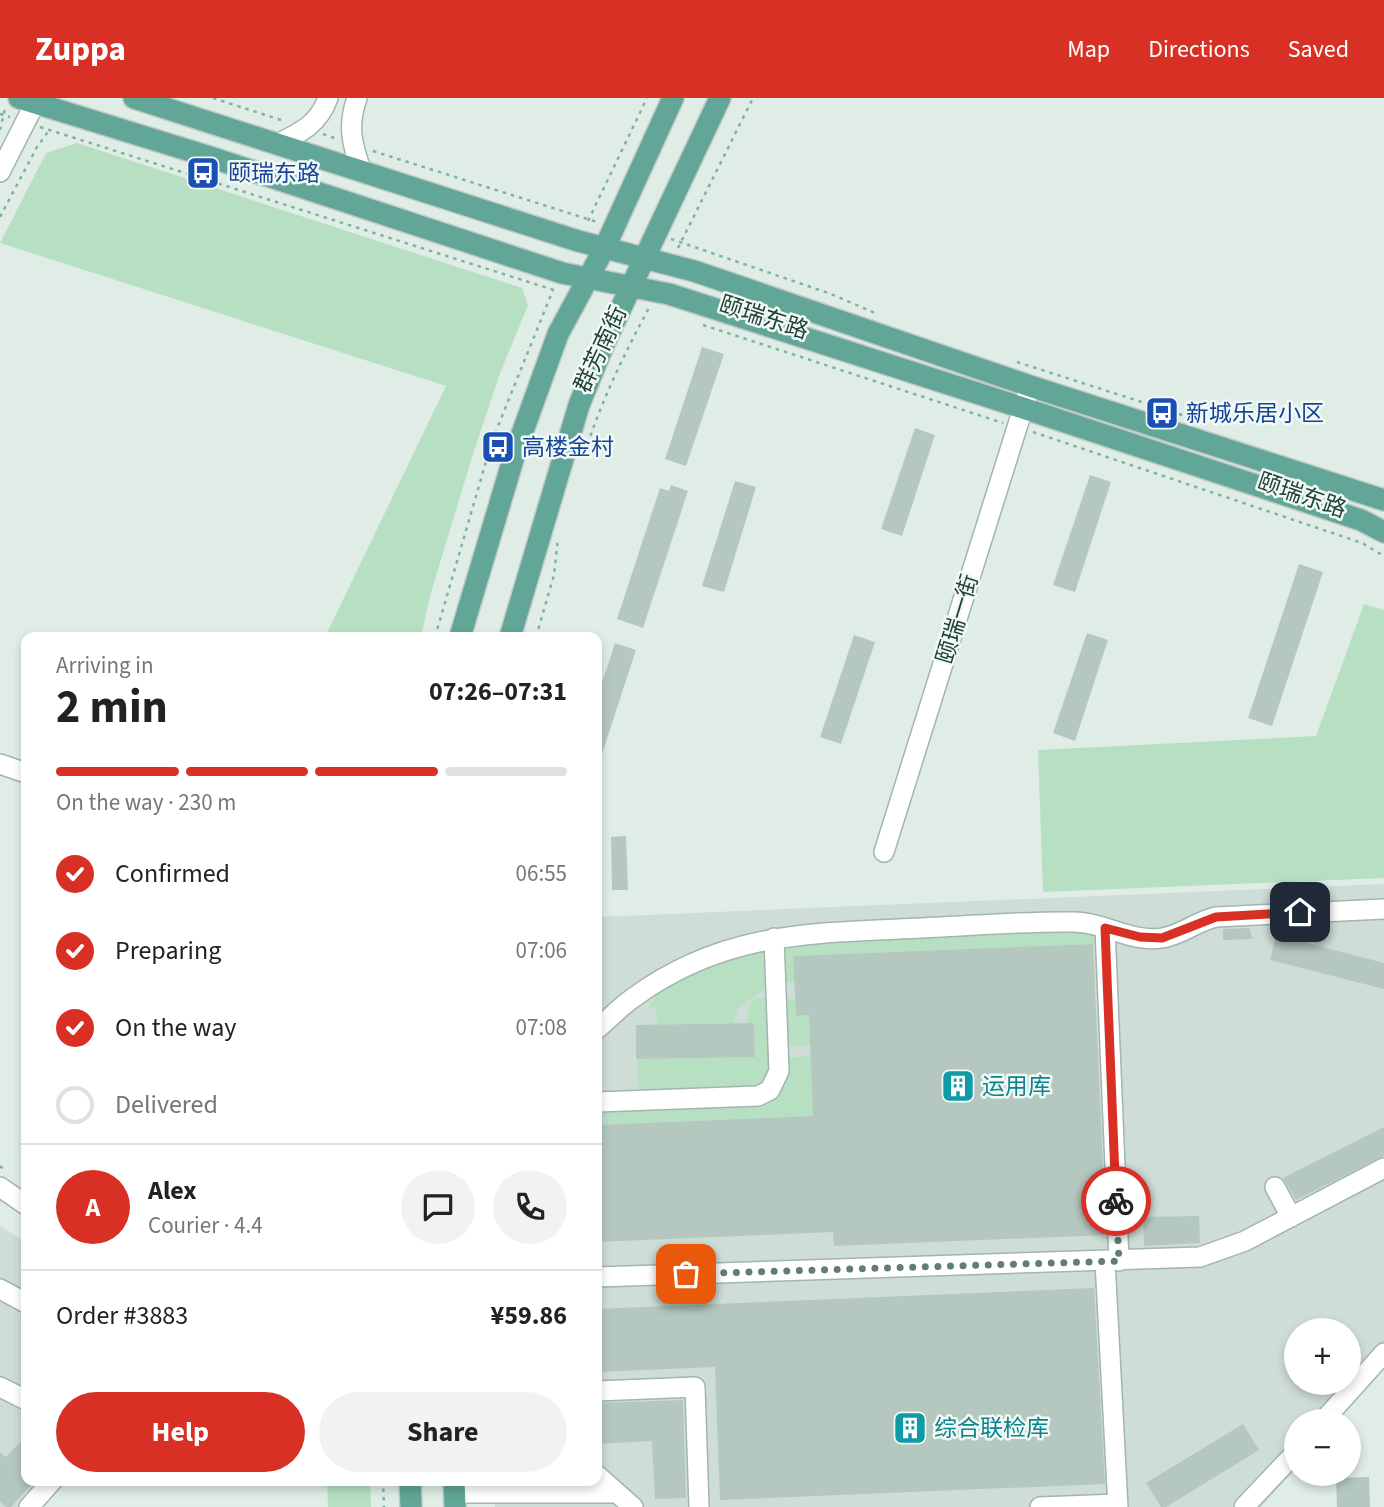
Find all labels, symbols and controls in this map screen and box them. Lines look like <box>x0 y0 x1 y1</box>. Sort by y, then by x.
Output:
text: Zuppa <box>35 26 126 73</box>
text: Map <box>1067 32 1110 67</box>
text: Directions <box>1148 32 1250 67</box>
text: Saved <box>1288 32 1349 67</box>
bus stop icon: 颐瑞东路 <box>184 154 222 192</box>
place label: 颐瑞东路 <box>228 157 320 190</box>
street label: 颐瑞东路 <box>715 288 813 347</box>
street label: 群芳南街 <box>566 301 635 398</box>
bus stop icon: 新城乐居小区 <box>1143 394 1181 432</box>
place label: 新城乐居小区 <box>1186 397 1324 430</box>
bus stop icon: 高楼金村 <box>479 428 517 466</box>
place label: 高楼金村 <box>522 431 614 464</box>
street label: 颐瑞东路 <box>1253 465 1351 526</box>
street label: 颐瑞一街 <box>928 570 987 668</box>
text: Arriving in <box>56 649 154 682</box>
text: 07:26–07:31 <box>429 673 567 710</box>
text: 2 min <box>56 675 168 740</box>
text: On the way · 230 m <box>56 786 236 819</box>
icon: check <box>56 855 94 893</box>
text: Confirmed <box>115 855 230 892</box>
text: 06:55 <box>516 857 567 890</box>
pin <box>1270 882 1330 942</box>
icon: home <box>1281 893 1319 931</box>
icon: check <box>56 932 94 970</box>
text: Preparing <box>115 932 221 969</box>
text: 07:06 <box>516 934 567 967</box>
icon: check <box>56 1009 94 1047</box>
text: On the way <box>115 1009 236 1046</box>
text: 07:08 <box>516 1011 567 1044</box>
building icon: 运用库 <box>939 1067 977 1105</box>
place label: 运用库 <box>982 1070 1051 1103</box>
text: Delivered <box>115 1086 218 1123</box>
courier <box>1081 1166 1151 1236</box>
button: chat <box>401 1170 475 1244</box>
button: phone <box>493 1170 567 1244</box>
text: Alex <box>148 1172 197 1209</box>
icon: bike <box>1097 1182 1135 1220</box>
text: A <box>86 1189 100 1226</box>
text: Courier · 4.4 <box>148 1209 263 1242</box>
pin <box>656 1244 716 1304</box>
icon: bag <box>667 1255 705 1293</box>
text: Order #3883 <box>56 1297 188 1334</box>
text: ¥59.86 <box>491 1297 567 1334</box>
map controls <box>1284 1318 1361 1486</box>
button: + <box>1284 1318 1361 1395</box>
button: Help <box>56 1392 305 1472</box>
button: Share <box>319 1392 567 1472</box>
building icon: 综合联检库 <box>891 1409 929 1447</box>
button: − <box>1284 1409 1361 1486</box>
place label: 综合联检库 <box>934 1412 1049 1445</box>

